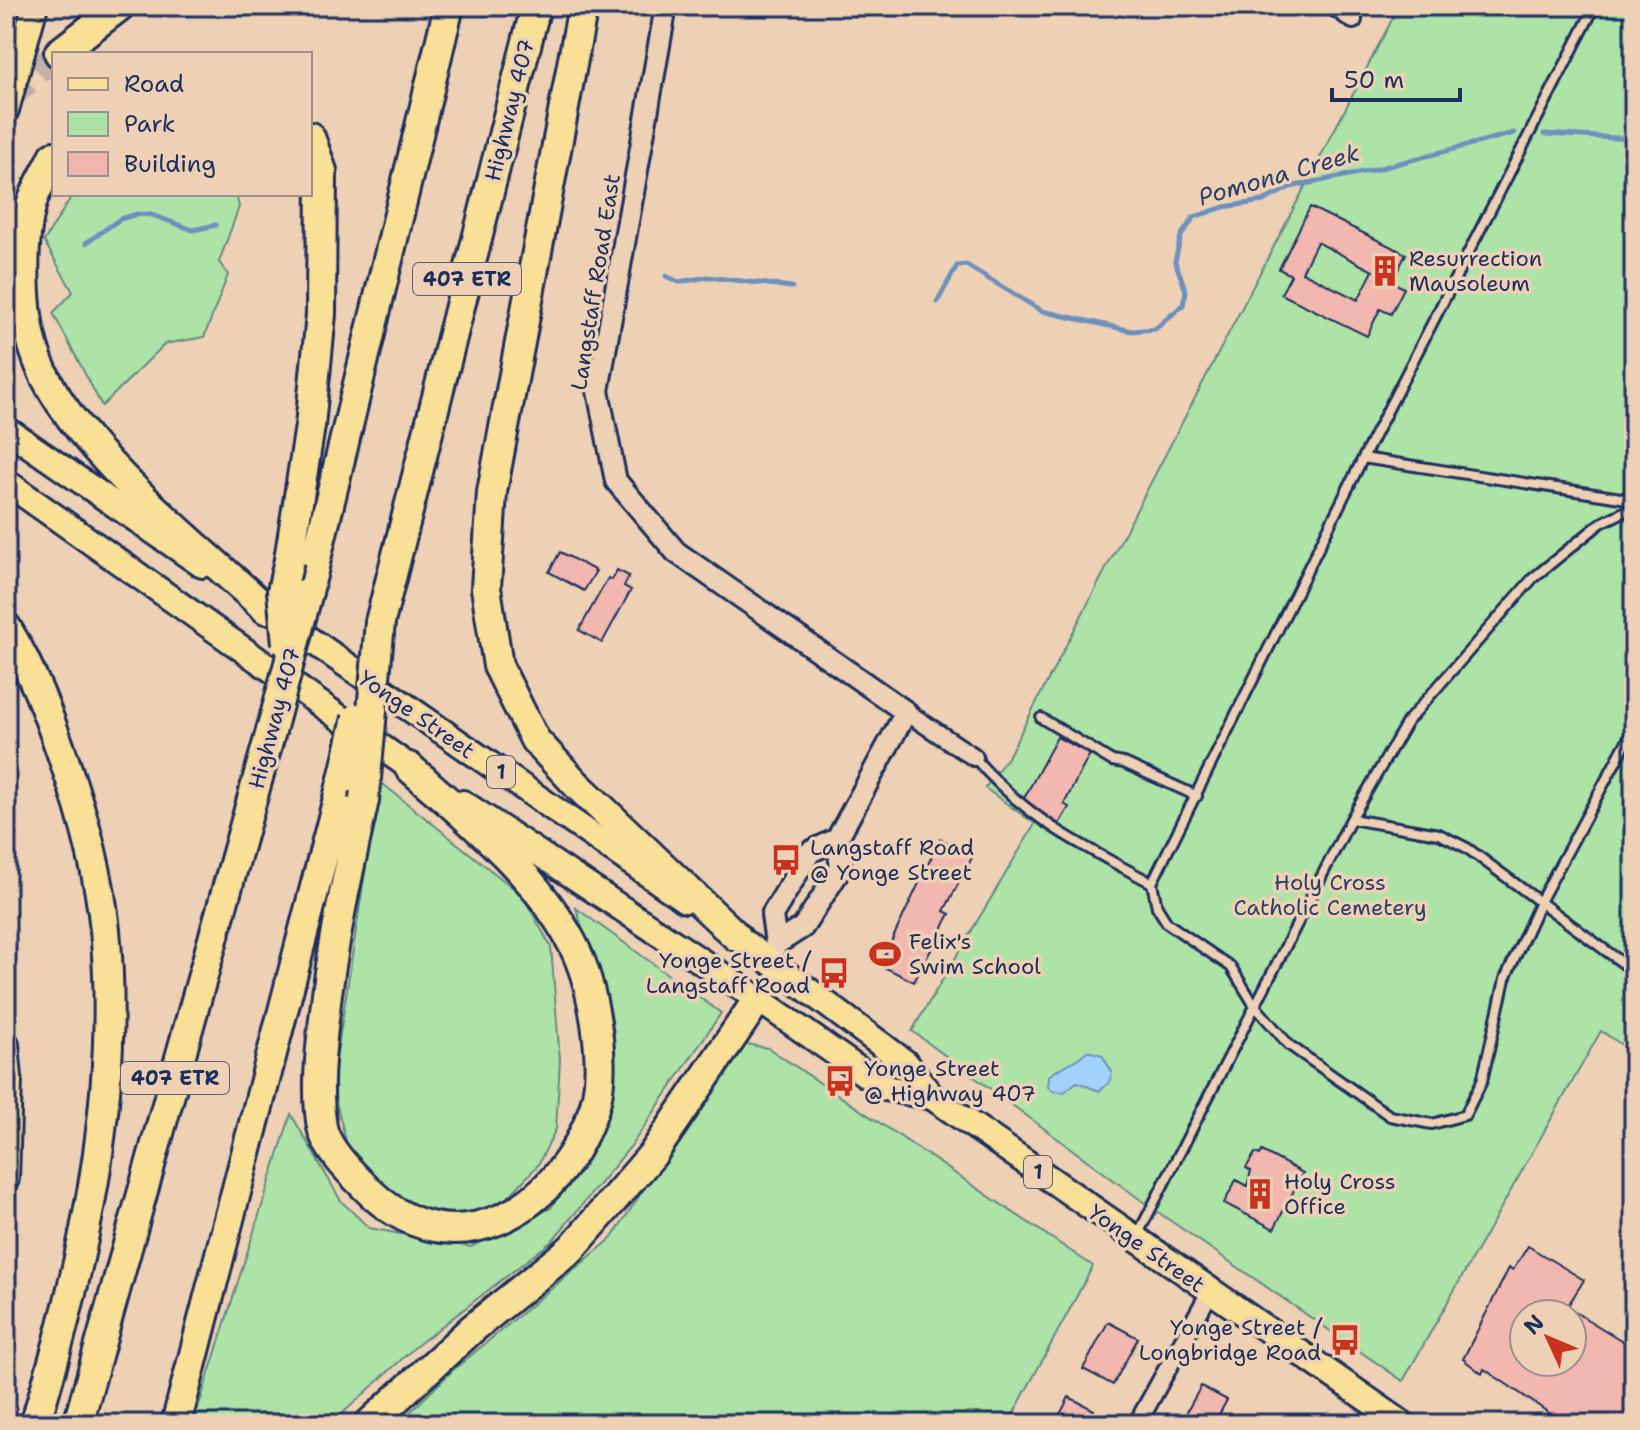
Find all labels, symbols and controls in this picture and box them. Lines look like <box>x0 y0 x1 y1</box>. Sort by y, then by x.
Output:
street label: Highway 407 <box>478 36 541 184</box>
legend <box>52 52 312 196</box>
scale bar <box>1332 52 1460 102</box>
text: 50 m <box>1344 64 1404 96</box>
text: Road <box>124 68 184 100</box>
text: Park <box>124 108 176 140</box>
water label: Pomona Creek <box>1195 137 1364 213</box>
text: Building <box>124 148 216 180</box>
street label: Langstaff Road East <box>564 172 627 392</box>
place label: Resurrection Mausoleum <box>1409 244 1542 298</box>
building icon: Resurrection Mausoleum <box>1368 254 1402 288</box>
road number: 407 ETR <box>413 263 521 295</box>
street label: Highway 407 <box>242 644 307 792</box>
street label: Yonge Street <box>353 664 481 765</box>
road number: 1 <box>487 756 515 788</box>
place label: Langstaff Road @ Yonge Street <box>810 833 974 887</box>
bus stop icon: Langstaff Road @ Yonge Street <box>769 843 803 877</box>
park label: Holy Cross Catholic Cemetery <box>1233 868 1427 922</box>
place label: Felix's Swim School <box>909 927 1041 981</box>
sports icon: Felix's Swim School <box>868 937 902 971</box>
place label: Yonge Street / Langstaff Road <box>646 946 812 1000</box>
bus stop icon: Yonge Street / Langstaff Road <box>817 956 851 990</box>
place label: Yonge Street @ Highway 407 <box>864 1054 1036 1108</box>
road number: 407 ETR <box>121 1062 229 1094</box>
bus stop icon: Yonge Street @ Highway 407 <box>823 1064 857 1098</box>
road number: 1 <box>1024 1156 1052 1188</box>
place label: Holy Cross Office <box>1284 1167 1396 1221</box>
building icon: Holy Cross Office <box>1243 1177 1277 1211</box>
street label: Yonge Street <box>1083 1198 1211 1299</box>
north arrow <box>1508 1298 1588 1378</box>
text: N <box>1517 1308 1550 1341</box>
place label: Yonge Street / Longbridge Road <box>1139 1313 1323 1367</box>
bus stop icon: Yonge Street / Longbridge Road <box>1328 1323 1362 1357</box>

